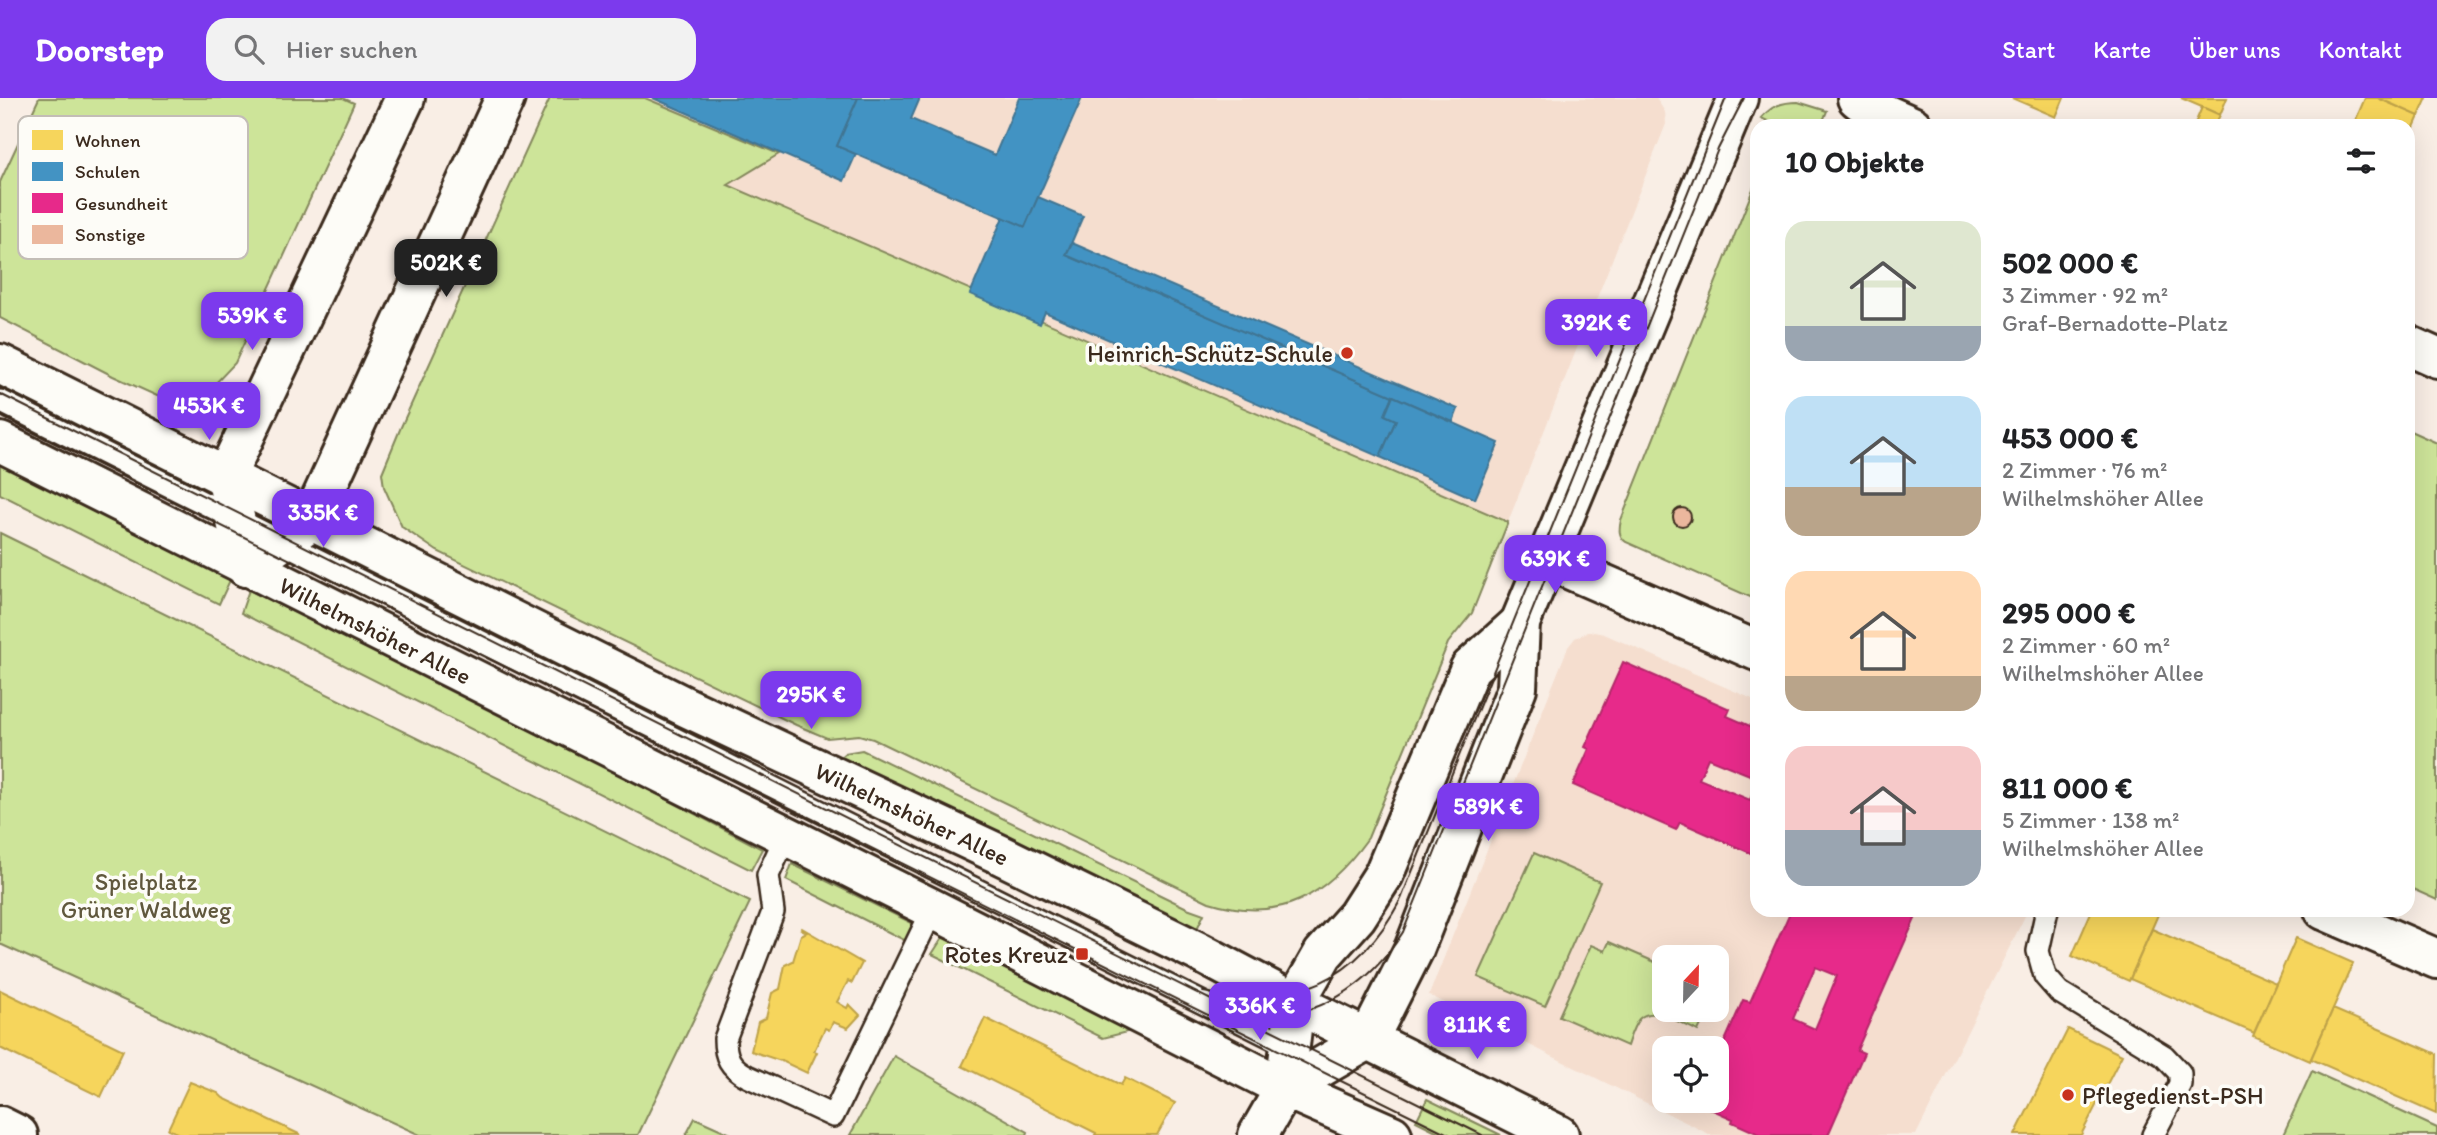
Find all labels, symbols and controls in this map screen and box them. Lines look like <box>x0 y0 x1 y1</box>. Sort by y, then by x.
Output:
search box <box>206 18 696 81</box>
text: Doorstep <box>35 30 164 69</box>
icon: search <box>230 30 268 68</box>
text: Hier suchen <box>286 33 418 65</box>
text: Start <box>2002 35 2055 64</box>
text: Karte <box>2093 35 2151 64</box>
text: Über uns <box>2189 35 2281 64</box>
text: Kontakt <box>2319 35 2402 64</box>
legend <box>18 116 248 259</box>
text: Wohnen <box>75 129 141 152</box>
icon: filters <box>2342 142 2380 180</box>
text: 10 Objekte <box>1785 143 1924 180</box>
text: Schulen <box>75 160 140 183</box>
text: Gesundheit <box>75 192 168 215</box>
text: Sonstige <box>75 223 146 246</box>
pin: 502K € <box>389 240 503 299</box>
text: 502 000 € <box>2002 244 2138 281</box>
text: 502K € <box>410 248 482 276</box>
icon: home <box>1841 249 1925 333</box>
text: 3 Zimmer · 92 m² <box>2002 281 2168 309</box>
pin: 539K € <box>195 292 309 352</box>
pin: 392K € <box>1539 300 1653 359</box>
text: 539K € <box>217 301 287 329</box>
text: 392K € <box>1561 308 1631 336</box>
text: Graf-Bernadotte-Platz <box>2002 309 2228 337</box>
place label: Heinrich-Schütz-Schule <box>1087 339 1333 368</box>
marker: Heinrich-Schütz-Schule <box>1339 345 1355 361</box>
pin: 453K € <box>152 382 266 442</box>
text: 453K € <box>173 391 245 419</box>
text: 453 000 € <box>2002 419 2138 456</box>
icon: home <box>1841 424 1925 508</box>
text: 2 Zimmer · 76 m² <box>2002 456 2167 484</box>
text: Wilhelmshöher Allee <box>2002 484 2204 512</box>
pin: 335K € <box>266 490 380 549</box>
text: 335K € <box>288 498 358 526</box>
pin: 639K € <box>1498 536 1612 595</box>
text: 639K € <box>1520 544 1590 572</box>
street label: Wilhelmshöher Allee <box>275 570 476 690</box>
text: 295 000 € <box>2002 594 2135 631</box>
icon: home <box>1841 599 1925 683</box>
text: 2 Zimmer · 60 m² <box>2002 631 2170 659</box>
text: Wilhelmshöher Allee <box>2002 659 2204 687</box>
pin: 295K € <box>754 672 868 731</box>
text: 295K € <box>776 680 846 708</box>
street label: Wilhelmshöher Allee <box>811 755 1014 871</box>
text: 811 000 € <box>2002 769 2132 806</box>
icon: home <box>1841 774 1925 858</box>
pin: 589K € <box>1431 784 1545 843</box>
text: 589K € <box>1453 792 1523 820</box>
text: 5 Zimmer · 138 m² <box>2002 806 2180 834</box>
text: Wilhelmshöher Allee <box>2002 834 2204 862</box>
park label: Spielplatz Grüner Waldweg <box>61 867 232 924</box>
place label: Rotes Kreuz <box>944 940 1068 969</box>
north arrow <box>1652 945 1729 1022</box>
map controls <box>1652 945 1729 1113</box>
marker: Rotes Kreuz <box>1074 946 1090 962</box>
pin: 336K € <box>1203 982 1317 1042</box>
text: 336K € <box>1225 991 1295 1019</box>
pin: 811K € <box>1420 1002 1534 1061</box>
text: 811K € <box>1444 1010 1510 1038</box>
button: locate <box>1652 1036 1729 1113</box>
place label: Pflegedienst-PSH <box>2082 1081 2264 1110</box>
marker: Pflegedienst-PSH <box>2060 1087 2076 1103</box>

